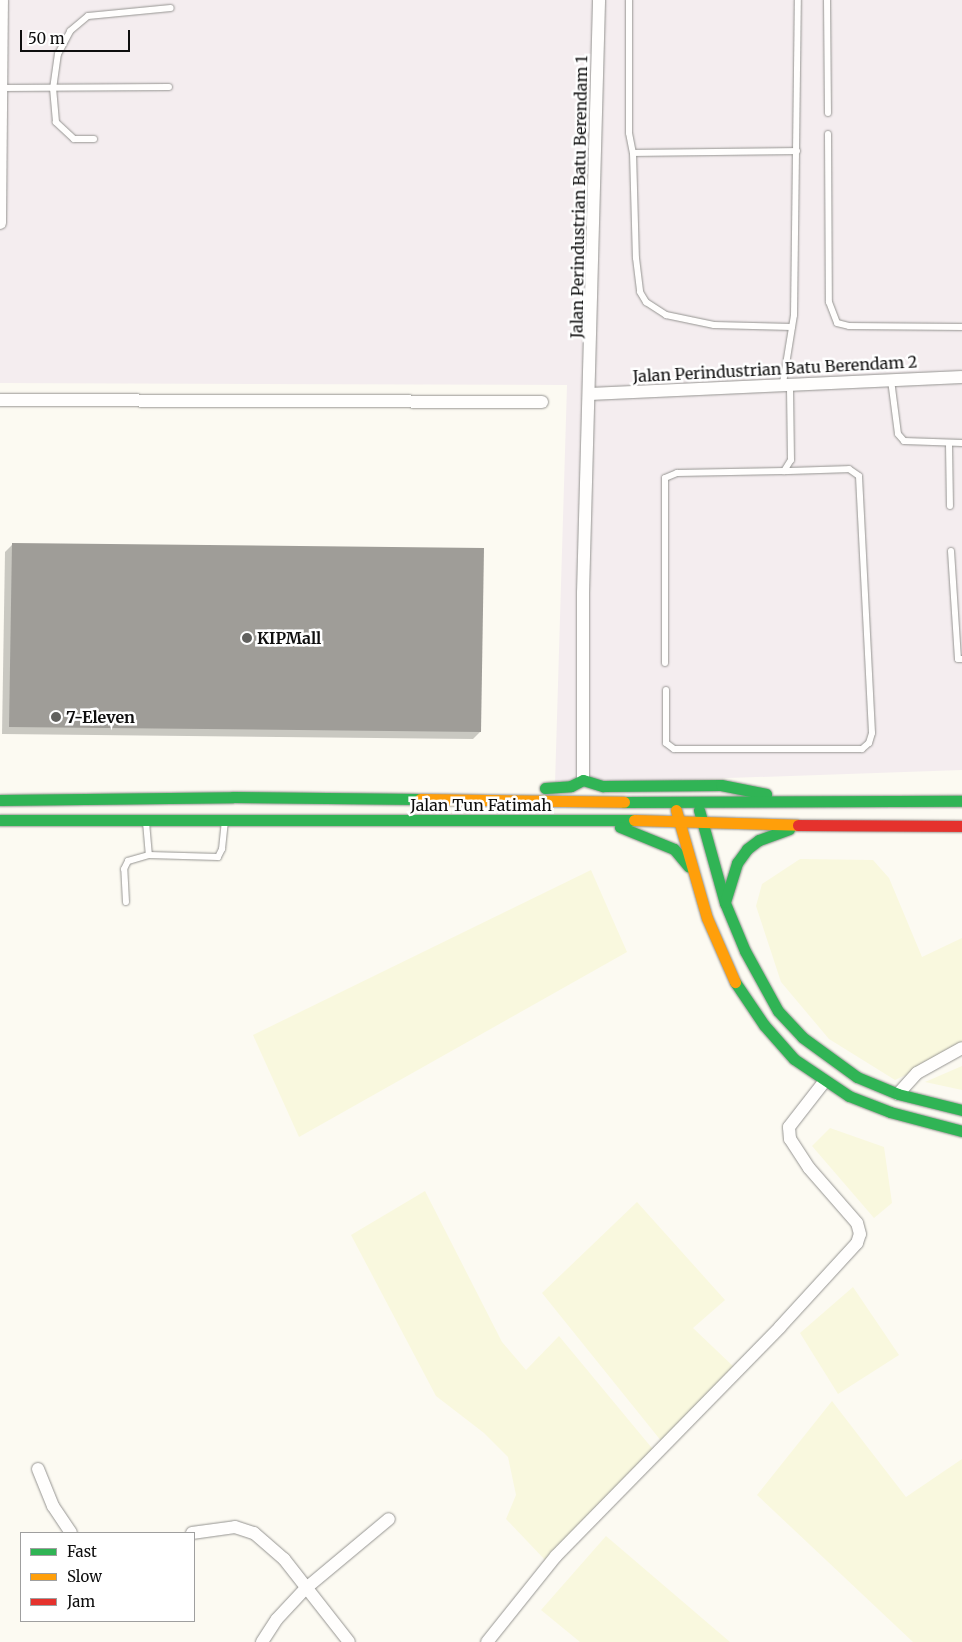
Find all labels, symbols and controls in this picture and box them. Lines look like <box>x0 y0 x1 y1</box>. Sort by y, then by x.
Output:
scale bar <box>22 20 132 52</box>
text: 50 m <box>28 29 65 48</box>
street label: Jalan Perindustrian Batu Berendam 1 <box>567 55 591 339</box>
street label: Jalan Perindustrian Batu Berendam 2 <box>632 352 918 386</box>
place label: KIPMall <box>257 628 321 648</box>
marker: KIPMall <box>241 632 253 644</box>
place label: 7-Eleven <box>66 707 135 727</box>
marker: 7-Eleven <box>50 711 62 723</box>
street label: Jalan Tun Fatimah <box>410 795 552 815</box>
legend <box>20 1532 195 1622</box>
text: Fast <box>67 1542 97 1561</box>
text: Slow <box>67 1567 102 1586</box>
text: Jam <box>67 1592 95 1611</box>

